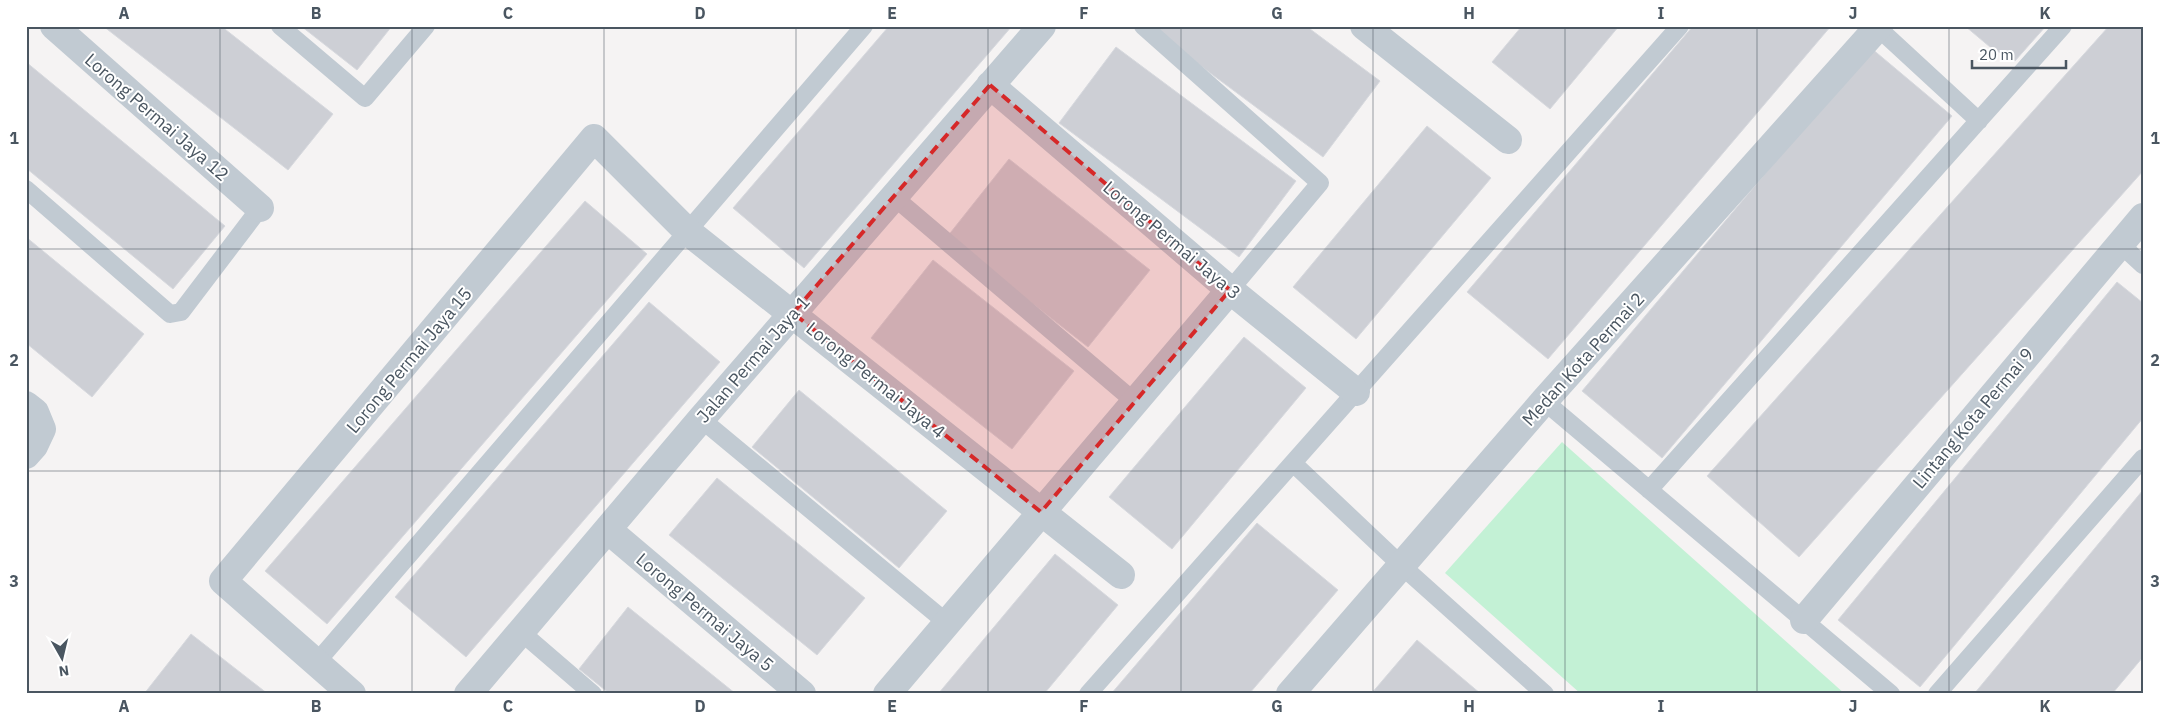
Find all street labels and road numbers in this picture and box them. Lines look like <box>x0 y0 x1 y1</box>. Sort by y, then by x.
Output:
street label: Lorong Permai Jaya 12 <box>80 48 234 186</box>
street label: Lorong Permai Jaya 3 <box>1098 176 1246 304</box>
street label: Lorong Permai Jaya 15 <box>341 282 477 438</box>
street label: Medan Kota Permai 2 <box>1517 287 1649 431</box>
street label: Jalan Permai Jaya 1 <box>692 291 814 427</box>
street label: Lorong Permai Jaya 4 <box>802 317 950 443</box>
street label: Lintang Kota Permai 9 <box>1907 343 2039 493</box>
street label: Lorong Permai Jaya 5 <box>631 548 779 676</box>

